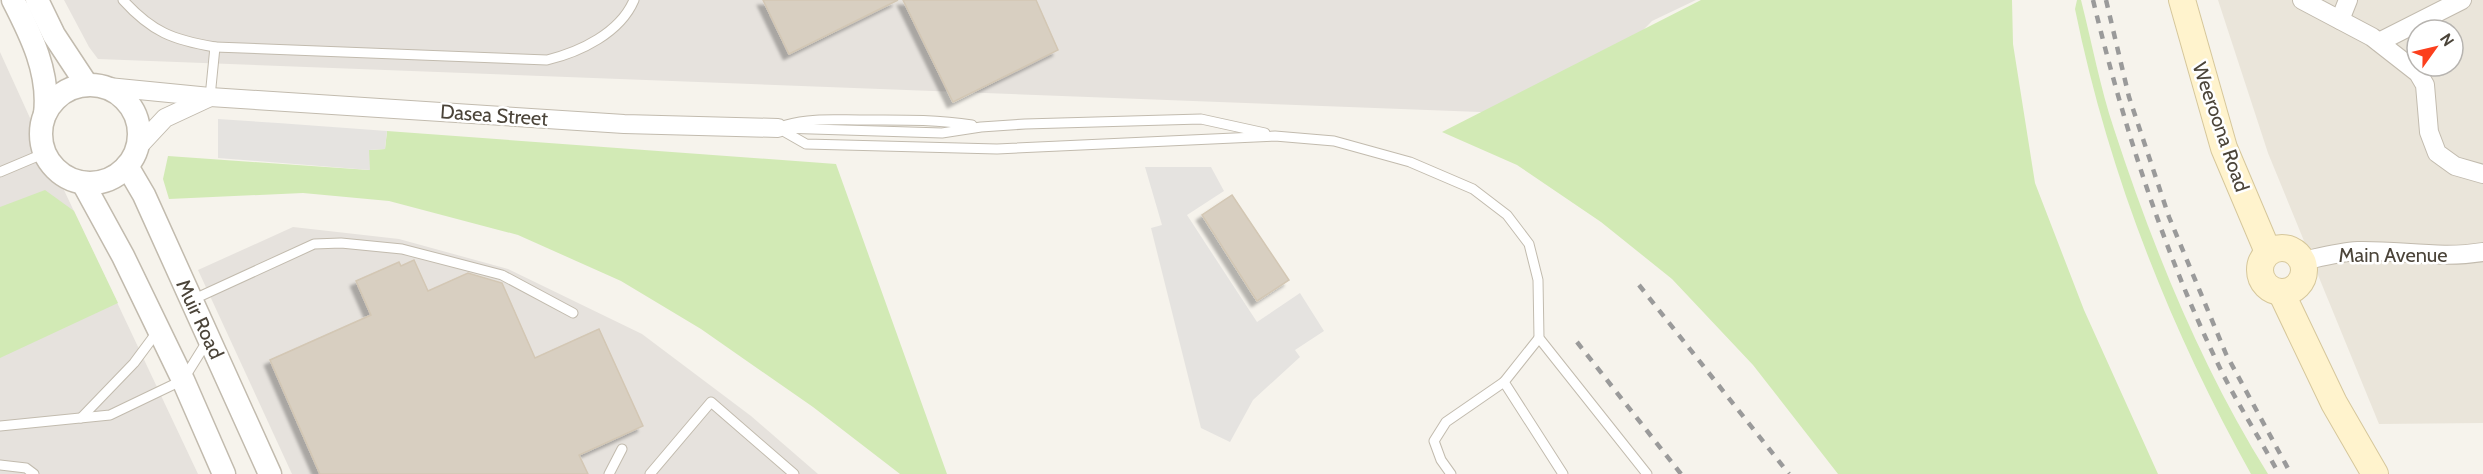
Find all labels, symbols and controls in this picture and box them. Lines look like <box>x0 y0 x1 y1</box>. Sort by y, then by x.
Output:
north arrow <box>2405 18 2465 78</box>
text: N <box>2436 30 2458 50</box>
street label: Weeroona Road <box>2188 59 2254 195</box>
street label: Dasea Street <box>439 99 549 131</box>
street label: Main Avenue <box>2338 243 2448 267</box>
street label: Muir Road <box>171 275 229 363</box>

